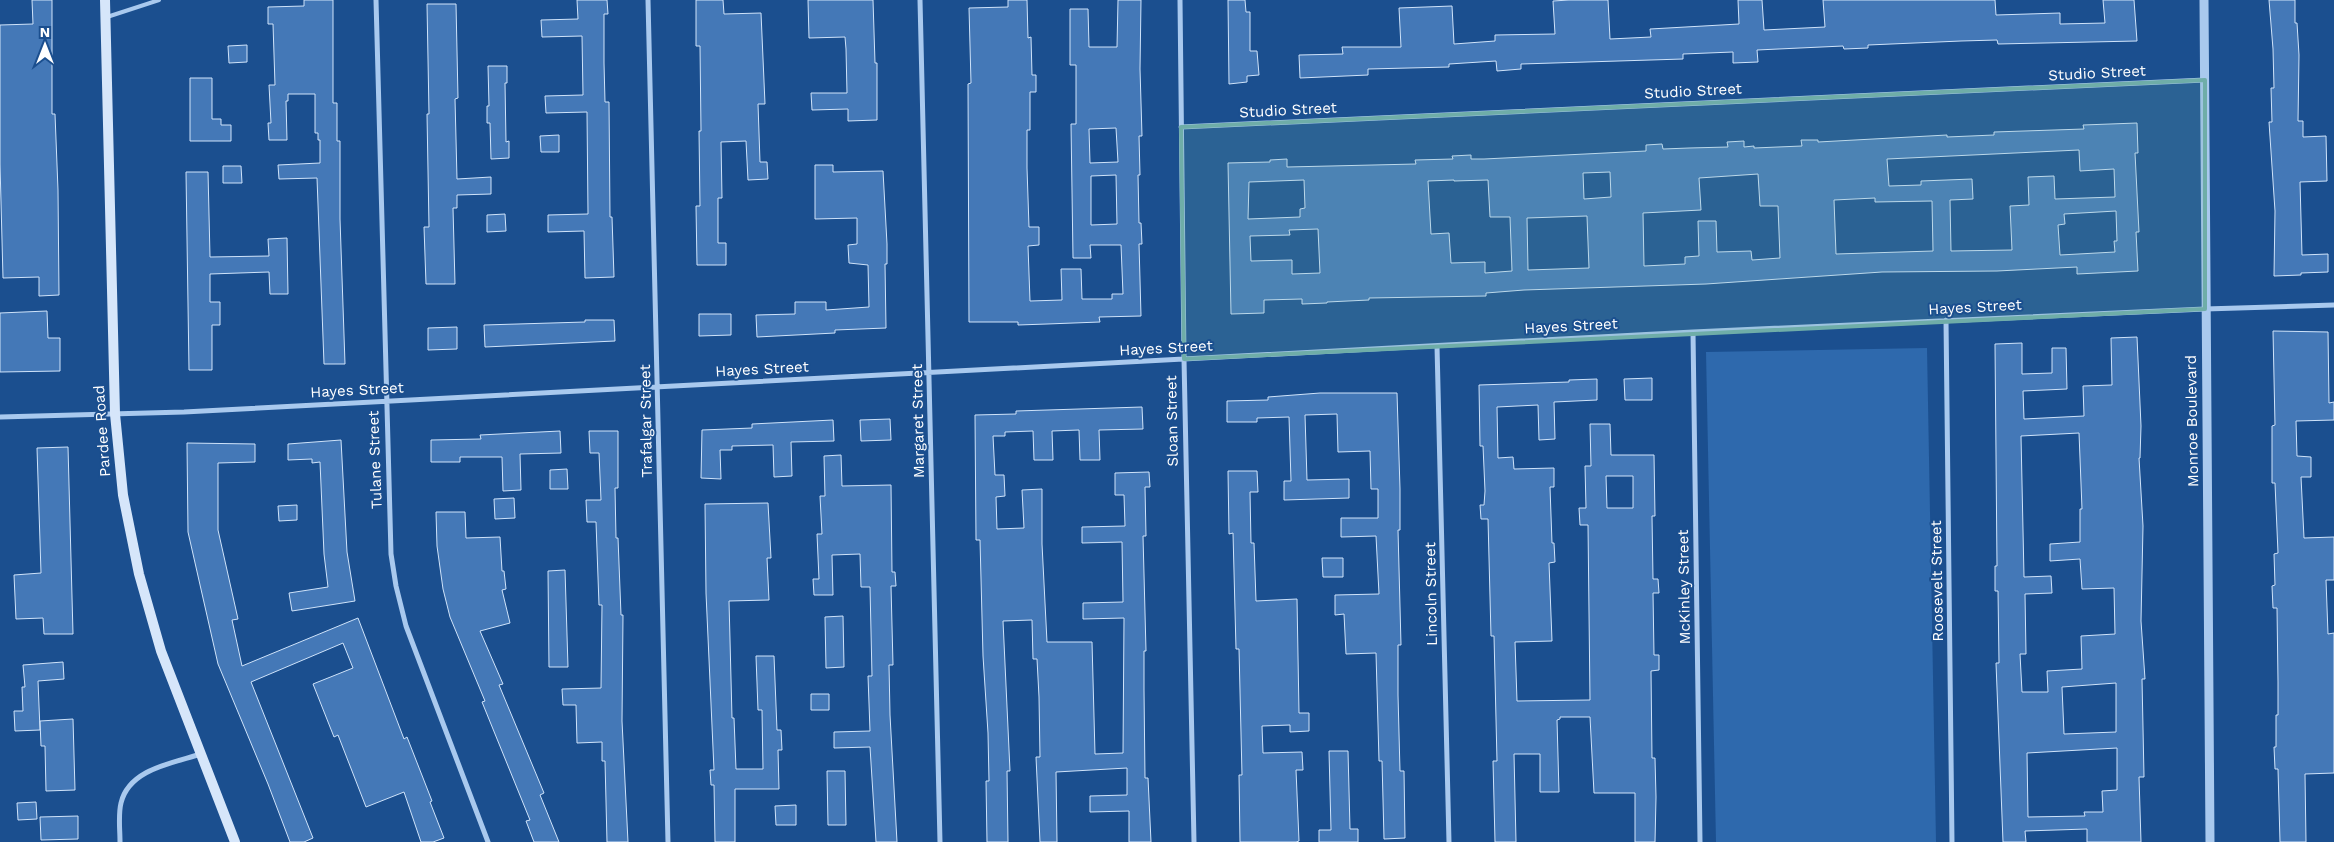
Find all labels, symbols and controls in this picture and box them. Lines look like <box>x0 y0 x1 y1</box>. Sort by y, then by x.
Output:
north arrow <box>20 20 70 70</box>
text: N <box>40 24 50 40</box>
street label: Studio Street <box>2048 61 2147 85</box>
street label: Studio Street <box>1644 79 1743 103</box>
street label: Studio Street <box>1239 98 1338 122</box>
street label: Hayes Street <box>1928 296 2023 318</box>
street label: Hayes Street <box>1524 315 1619 337</box>
street label: Hayes Street <box>1119 337 1214 359</box>
street label: Monroe Boulevard <box>2182 355 2202 487</box>
street label: Hayes Street <box>715 358 810 380</box>
street label: Trafalgar Street <box>636 363 656 478</box>
street label: Margaret Street <box>908 363 928 478</box>
street label: Sloan Street <box>1162 375 1182 467</box>
street label: Hayes Street <box>310 379 405 401</box>
street label: Pardee Road <box>90 384 114 478</box>
street label: Tulane Street <box>364 410 386 510</box>
street label: Roosevelt Street <box>1927 519 1947 642</box>
street label: McKinley Street <box>1674 529 1694 645</box>
street label: Lincoln Street <box>1421 541 1441 646</box>

